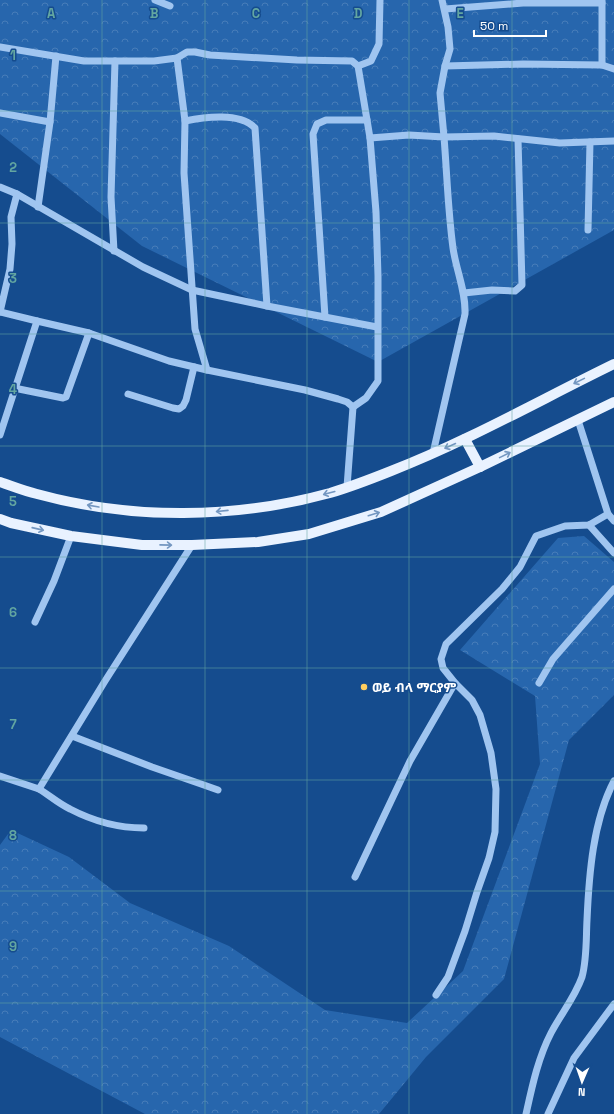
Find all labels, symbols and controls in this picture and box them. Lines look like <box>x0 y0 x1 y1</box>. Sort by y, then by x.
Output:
text: A <box>47 5 56 22</box>
text: B <box>150 5 159 22</box>
text: C <box>252 5 260 22</box>
text: D <box>354 5 363 22</box>
text: E <box>456 5 464 22</box>
scale bar <box>474 12 546 38</box>
text: 50 m <box>480 18 508 34</box>
text: 1 <box>10 47 16 64</box>
text: 2 <box>9 159 17 176</box>
text: 3 <box>9 270 17 287</box>
one-way arrow <box>573 378 585 385</box>
text: 4 <box>9 381 17 398</box>
one-way arrow <box>445 443 457 450</box>
one-way arrow <box>499 451 511 458</box>
one-way arrow <box>323 490 336 497</box>
text: 5 <box>9 493 17 510</box>
one-way arrow <box>87 502 100 510</box>
one-way arrow <box>216 507 229 515</box>
one-way arrow <box>367 510 380 517</box>
one-way arrow <box>31 525 44 533</box>
one-way arrow <box>159 541 172 549</box>
text: 6 <box>9 604 17 621</box>
place label: ወይ ብላ ማርያም <box>372 679 457 696</box>
marker: ወይ ብላ ማርያም <box>359 682 369 692</box>
text: 7 <box>9 716 17 733</box>
text: 8 <box>9 827 17 844</box>
text: 9 <box>9 938 17 955</box>
north arrow <box>562 1062 602 1102</box>
text: N <box>578 1085 586 1099</box>

